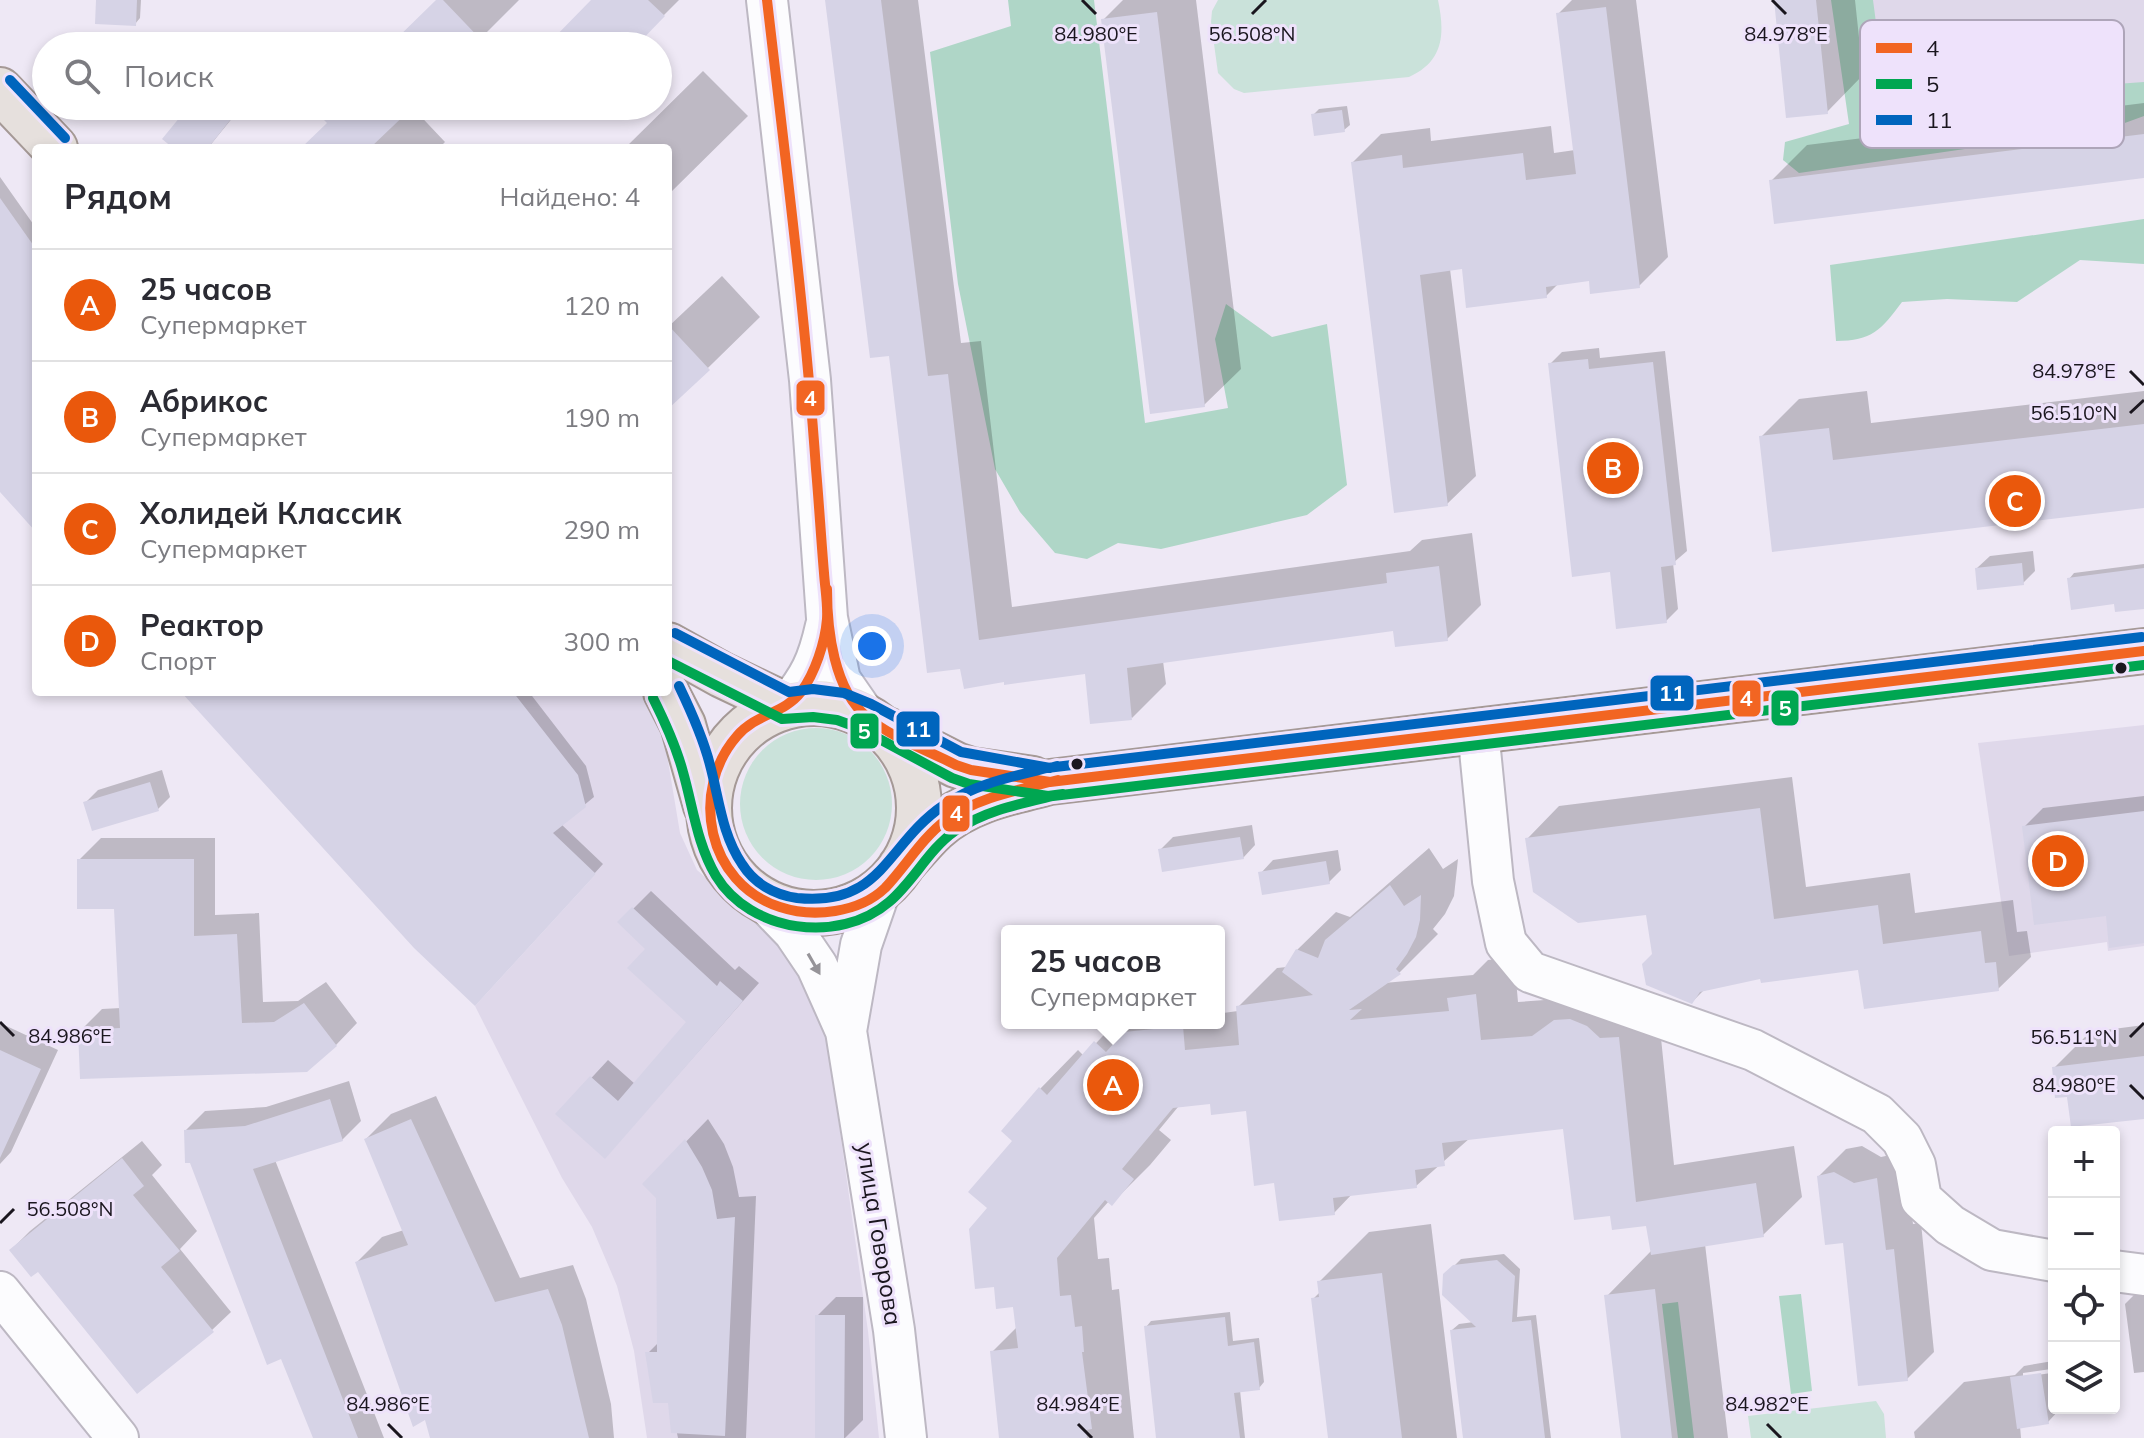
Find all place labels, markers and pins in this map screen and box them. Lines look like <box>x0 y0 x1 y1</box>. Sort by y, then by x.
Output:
pin: B <box>1587 438 1639 498</box>
pin: C <box>1989 471 2041 531</box>
unlabelled marker <box>2113 660 2129 676</box>
unlabelled marker <box>1069 756 1085 772</box>
pin: D <box>2032 831 2084 891</box>
pin: A <box>1087 1055 1139 1115</box>

